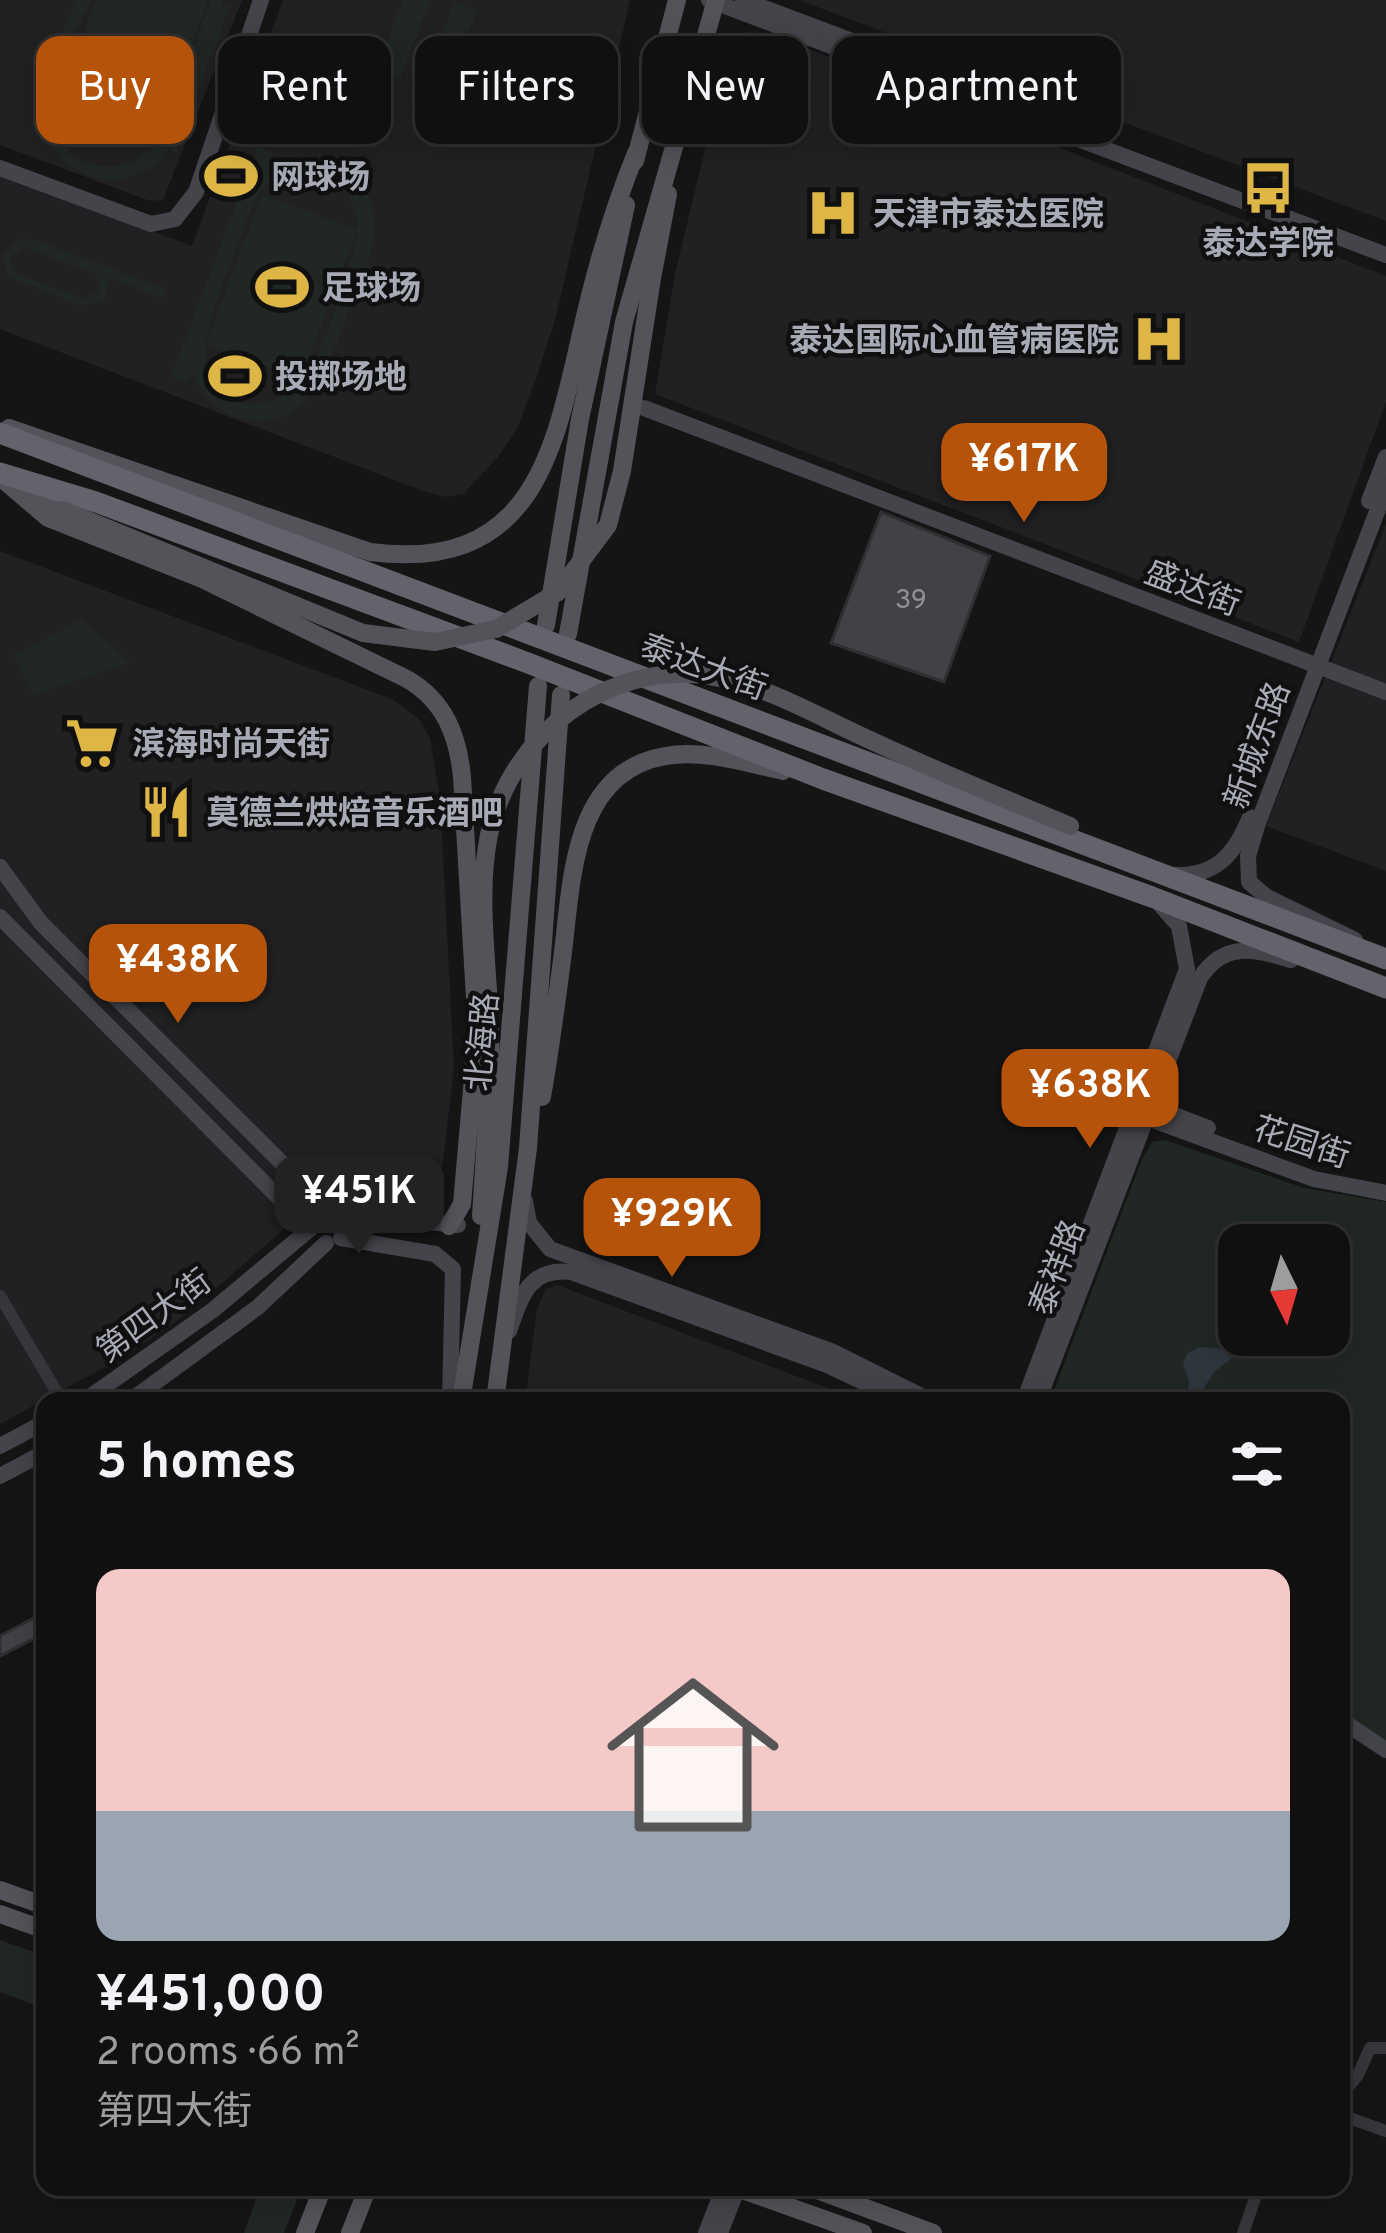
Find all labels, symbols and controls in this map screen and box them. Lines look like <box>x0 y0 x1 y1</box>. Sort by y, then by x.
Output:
chip: Buy <box>36 36 194 144</box>
chip: Rent <box>218 36 391 144</box>
chip: Filters <box>415 36 618 144</box>
chip: New <box>642 36 808 144</box>
chip: Apartment <box>832 36 1121 144</box>
sports icon: 网球场 <box>202 147 260 205</box>
place label: 网球场 <box>271 159 370 201</box>
bus stop icon: 泰达学院 <box>1239 159 1297 217</box>
hospital icon: 天津市泰达医院 <box>804 184 862 242</box>
place label: 天津市泰达医院 <box>873 196 1104 238</box>
place label: 泰达学院 <box>1202 225 1334 267</box>
sports icon: 足球场 <box>253 258 311 316</box>
place label: 足球场 <box>322 270 421 312</box>
hospital icon: 泰达国际心血管病医院 <box>1130 310 1188 368</box>
place label: 泰达国际心血管病医院 <box>789 322 1119 364</box>
sports icon: 投掷场地 <box>206 347 264 405</box>
place label: 投掷场地 <box>275 359 407 401</box>
pin: ¥617K <box>940 423 1108 525</box>
text: ¥617K <box>968 437 1080 486</box>
street label: 盛达街 <box>1138 553 1245 628</box>
house number: 39 <box>895 584 927 618</box>
street label: 泰达大街 <box>633 627 772 712</box>
street label: 新城东路 <box>1217 677 1302 816</box>
supermarket icon: 滨海时尚天街 <box>63 714 121 772</box>
place label: 滨海时尚天街 <box>132 726 330 768</box>
restaurant icon: 莫德兰烘焙音乐酒吧 <box>137 783 195 841</box>
place label: 莫德兰烘焙音乐酒吧 <box>206 795 503 837</box>
pin: ¥438K <box>94 924 262 1026</box>
text: ¥438K <box>116 938 240 987</box>
street label: 北海路 <box>460 991 510 1093</box>
pin: ¥638K <box>1006 1049 1174 1151</box>
text: ¥638K <box>1028 1063 1152 1112</box>
street label: 花园街 <box>1247 1110 1354 1180</box>
pin: ¥451K <box>275 1155 443 1257</box>
text: ¥451K <box>301 1169 417 1218</box>
pin: ¥929K <box>588 1178 756 1280</box>
text: ¥929K <box>610 1192 734 1241</box>
street label: 泰祥路 <box>1022 1215 1097 1322</box>
north arrow <box>1218 1224 1350 1356</box>
map controls <box>1218 1224 1350 1356</box>
street label: 第四大街 <box>90 1262 221 1374</box>
icon: filters <box>1224 1431 1290 1497</box>
text: 5 homes <box>96 1432 297 1497</box>
icon: home <box>585 1647 801 1863</box>
text: ¥451,000 <box>96 1965 325 2030</box>
text: 2 rooms · 66 m² <box>96 2030 360 2079</box>
text: 第四大街 <box>96 2090 252 2139</box>

